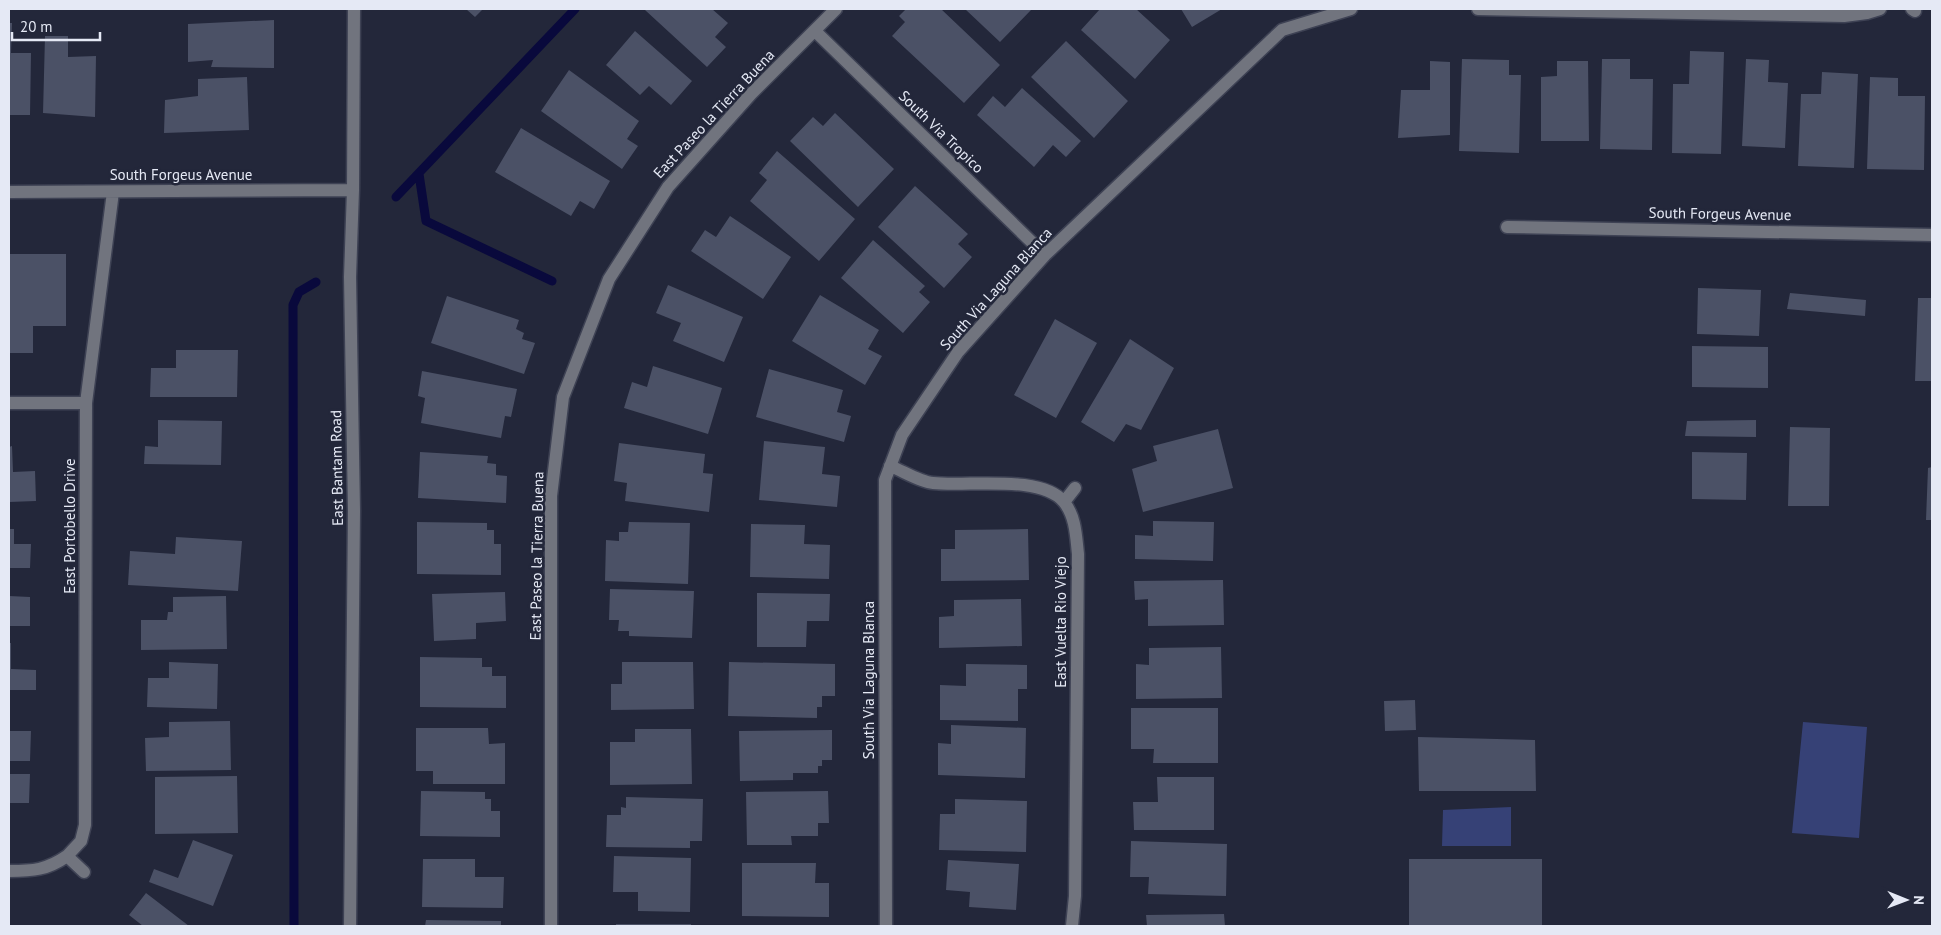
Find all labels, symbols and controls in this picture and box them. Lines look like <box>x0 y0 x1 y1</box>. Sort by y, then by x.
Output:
scale bar <box>12 10 100 42</box>
text: 20 m <box>20 17 53 36</box>
street label: East Paseo la Tierra Buena <box>649 45 778 182</box>
street label: South Via Tropico <box>895 86 988 177</box>
street label: South Forgeus Avenue <box>110 165 252 184</box>
street label: South Forgeus Avenue <box>1648 203 1792 224</box>
street label: South Via Laguna Blanca <box>936 223 1056 354</box>
street label: East Bantam Road <box>326 410 347 526</box>
street label: East Portobello Drive <box>60 458 79 594</box>
street label: East Paseo la Tierra Buena <box>526 471 547 641</box>
street label: East Vuelta Rio Viejo <box>1051 556 1070 688</box>
street label: South Via Laguna Blanca <box>859 601 878 759</box>
north arrow <box>1881 875 1931 925</box>
text: N <box>1910 895 1928 905</box>

